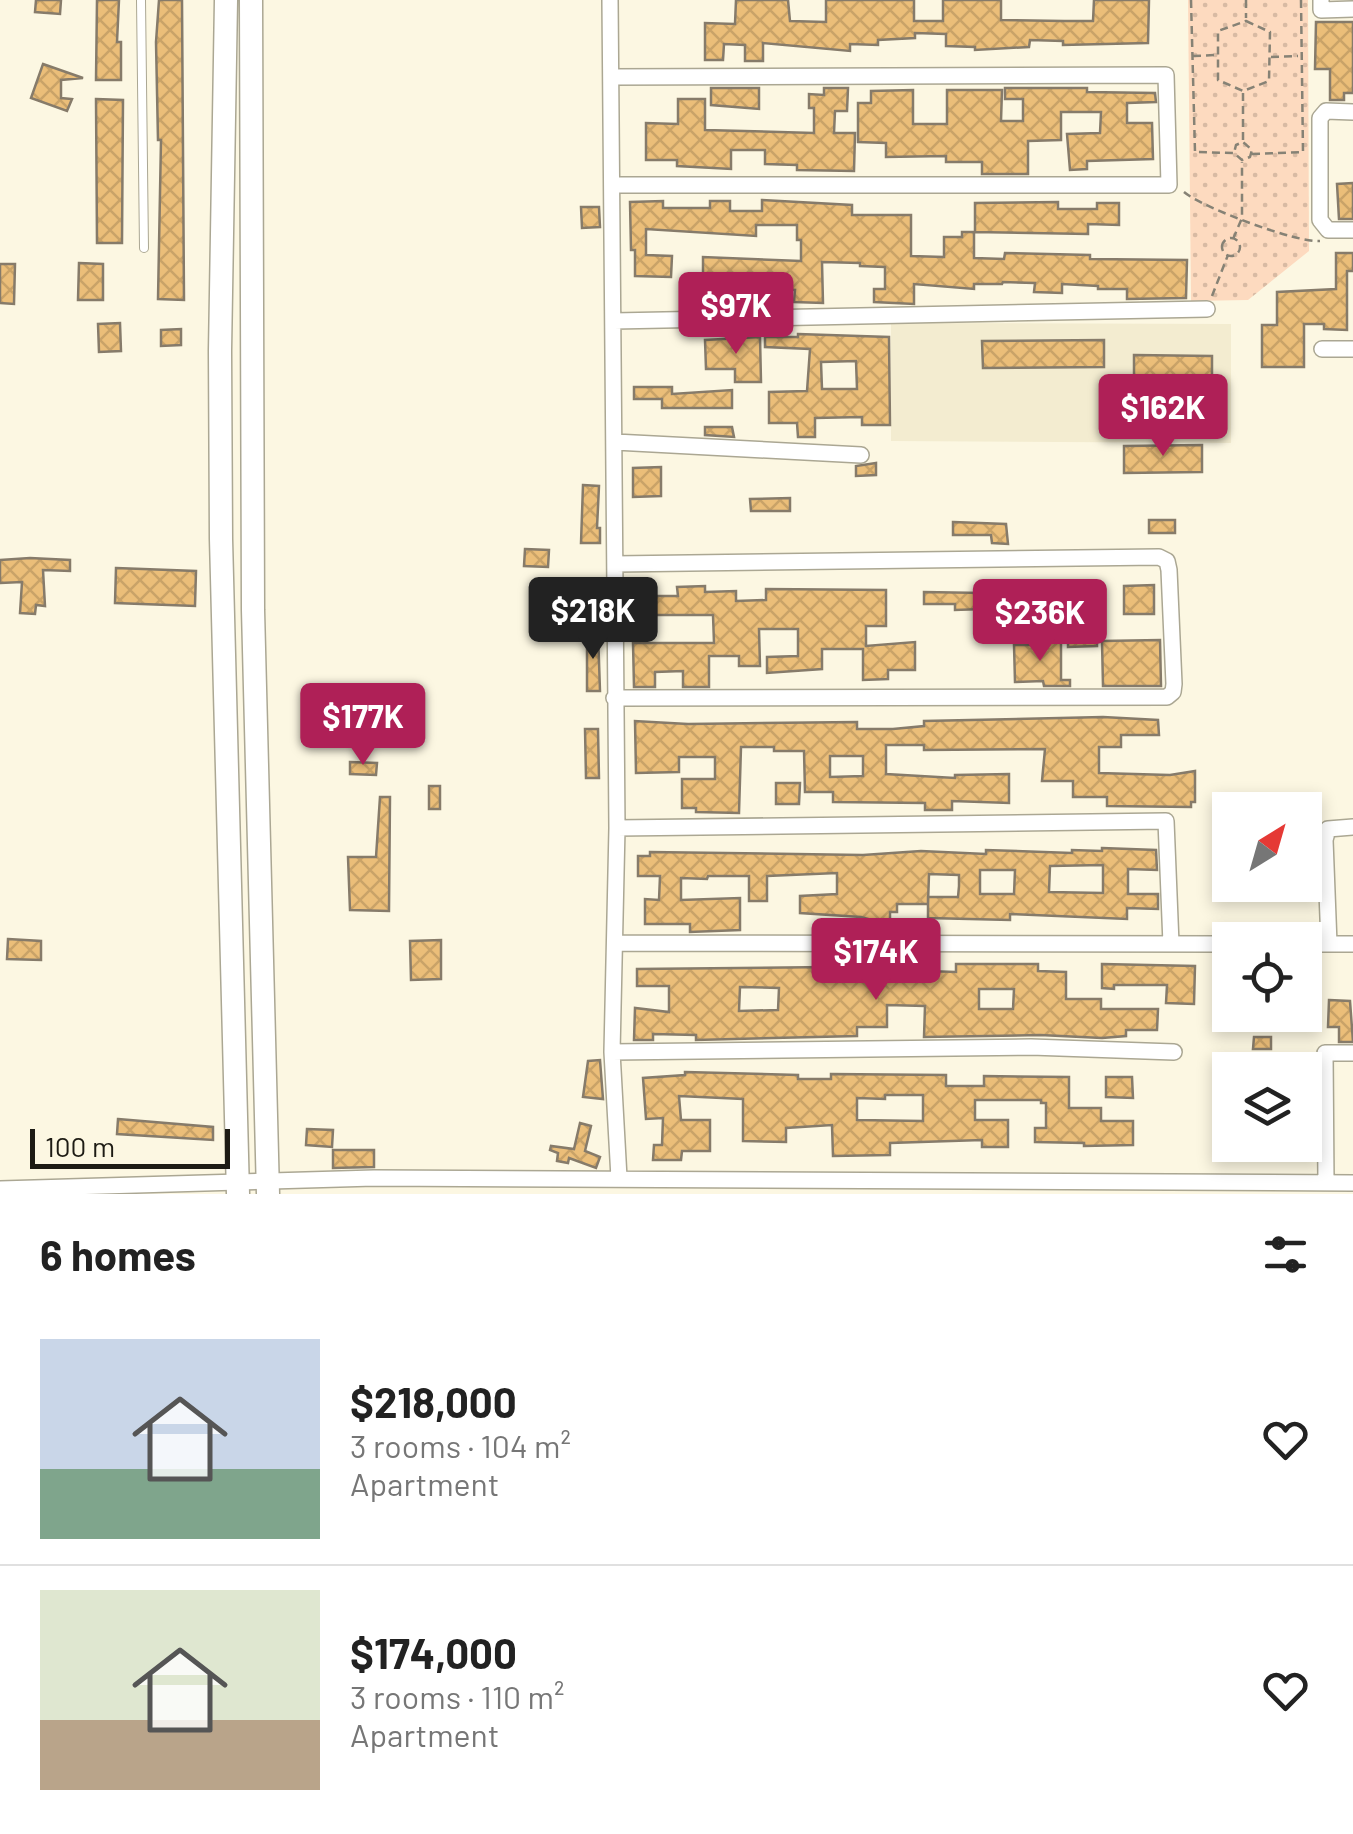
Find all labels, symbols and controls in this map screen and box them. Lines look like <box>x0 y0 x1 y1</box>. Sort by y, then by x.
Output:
pin: $97K <box>677 272 795 357</box>
text: $97K <box>700 285 772 323</box>
pin: $162K <box>1093 374 1233 459</box>
text: $162K <box>1121 387 1205 425</box>
pin: $218K <box>523 577 663 662</box>
pin: $236K <box>970 579 1110 664</box>
text: $218K <box>551 590 635 628</box>
text: $236K <box>995 592 1085 630</box>
pin: $177K <box>293 683 433 768</box>
text: $177K <box>322 696 404 734</box>
north arrow <box>1212 792 1322 902</box>
map controls <box>1212 792 1322 1162</box>
pin: $174K <box>806 918 946 1003</box>
button: locate <box>1212 922 1322 1032</box>
text: $174K <box>834 931 918 969</box>
button: layers <box>1212 1052 1322 1162</box>
scale bar <box>30 1124 230 1168</box>
text: 100 m <box>45 1129 115 1163</box>
icon: filters <box>1258 1227 1313 1282</box>
text: 6 homes <box>40 1229 196 1279</box>
text: $218,000 <box>350 1376 517 1426</box>
icon: home <box>120 1379 240 1499</box>
icon: heart <box>1258 1412 1313 1467</box>
text: 3 rooms · 104 m² <box>350 1426 571 1464</box>
text: Apartment <box>350 1464 499 1502</box>
text: $174,000 <box>350 1627 517 1677</box>
icon: home <box>120 1630 240 1750</box>
icon: heart <box>1258 1663 1313 1718</box>
text: 3 rooms · 110 m² <box>350 1677 565 1715</box>
text: Apartment <box>350 1715 499 1753</box>

